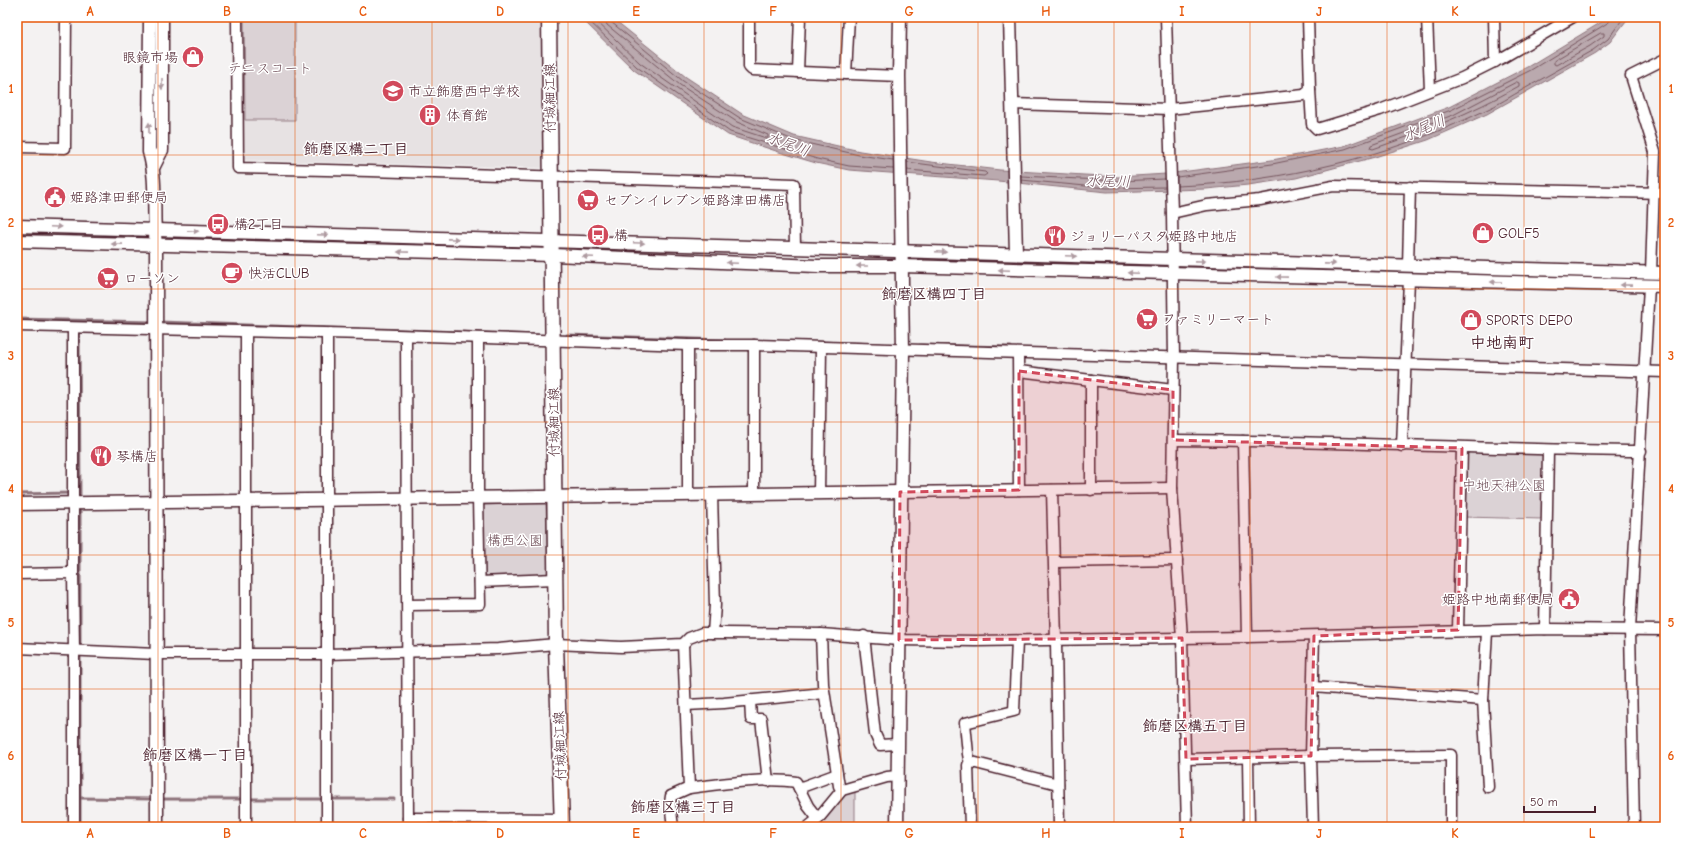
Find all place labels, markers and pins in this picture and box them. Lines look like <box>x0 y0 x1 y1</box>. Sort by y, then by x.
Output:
shop icon: 眼鏡市場 <box>180 44 206 70</box>
place label: 眼鏡市場 <box>122 49 178 66</box>
school or university icon: 市立飾磨西中学校 <box>380 78 406 104</box>
place label: 市立飾磨西中学校 <box>408 83 520 100</box>
building icon: 体育館 <box>417 102 443 128</box>
place label: 体育館 <box>446 107 488 124</box>
public building icon: 姫路津田郵便局 <box>42 184 68 210</box>
supermarket icon: セブンイレブン姫路津田構店 <box>575 187 601 213</box>
place label: 姫路津田郵便局 <box>70 189 168 206</box>
place label: セブンイレブン姫路津田構店 <box>604 192 786 209</box>
bus stop icon: 構2丁目 <box>205 211 231 237</box>
place label: 構2丁目 <box>234 216 283 233</box>
shop icon: GOLF5 <box>1470 220 1496 246</box>
bus stop icon: 構 <box>585 222 611 248</box>
restaurant icon: ジョリーパスタ姫路中地店 <box>1042 223 1068 249</box>
place label: GOLF5 <box>1498 225 1540 242</box>
place label: 構 <box>614 227 628 244</box>
place label: ジョリーパスタ姫路中地店 <box>1070 228 1238 245</box>
cafe icon: 快活CLUB <box>219 260 245 286</box>
supermarket icon: ローソン <box>95 265 121 291</box>
place label: 快活CLUB <box>248 265 310 282</box>
place label: ローソン <box>124 270 180 287</box>
supermarket icon: ファミリーマート <box>1134 306 1160 332</box>
shop icon: SPORTS DEPO <box>1458 307 1484 333</box>
place label: ファミリーマート <box>1162 311 1274 328</box>
place label: SPORTS DEPO <box>1486 312 1573 329</box>
restaurant icon: 琴構店 <box>88 443 114 469</box>
place label: 琴構店 <box>116 448 158 465</box>
public building icon: 姫路中地南郵便局 <box>1556 586 1582 612</box>
place label: 姫路中地南郵便局 <box>1442 591 1554 608</box>

